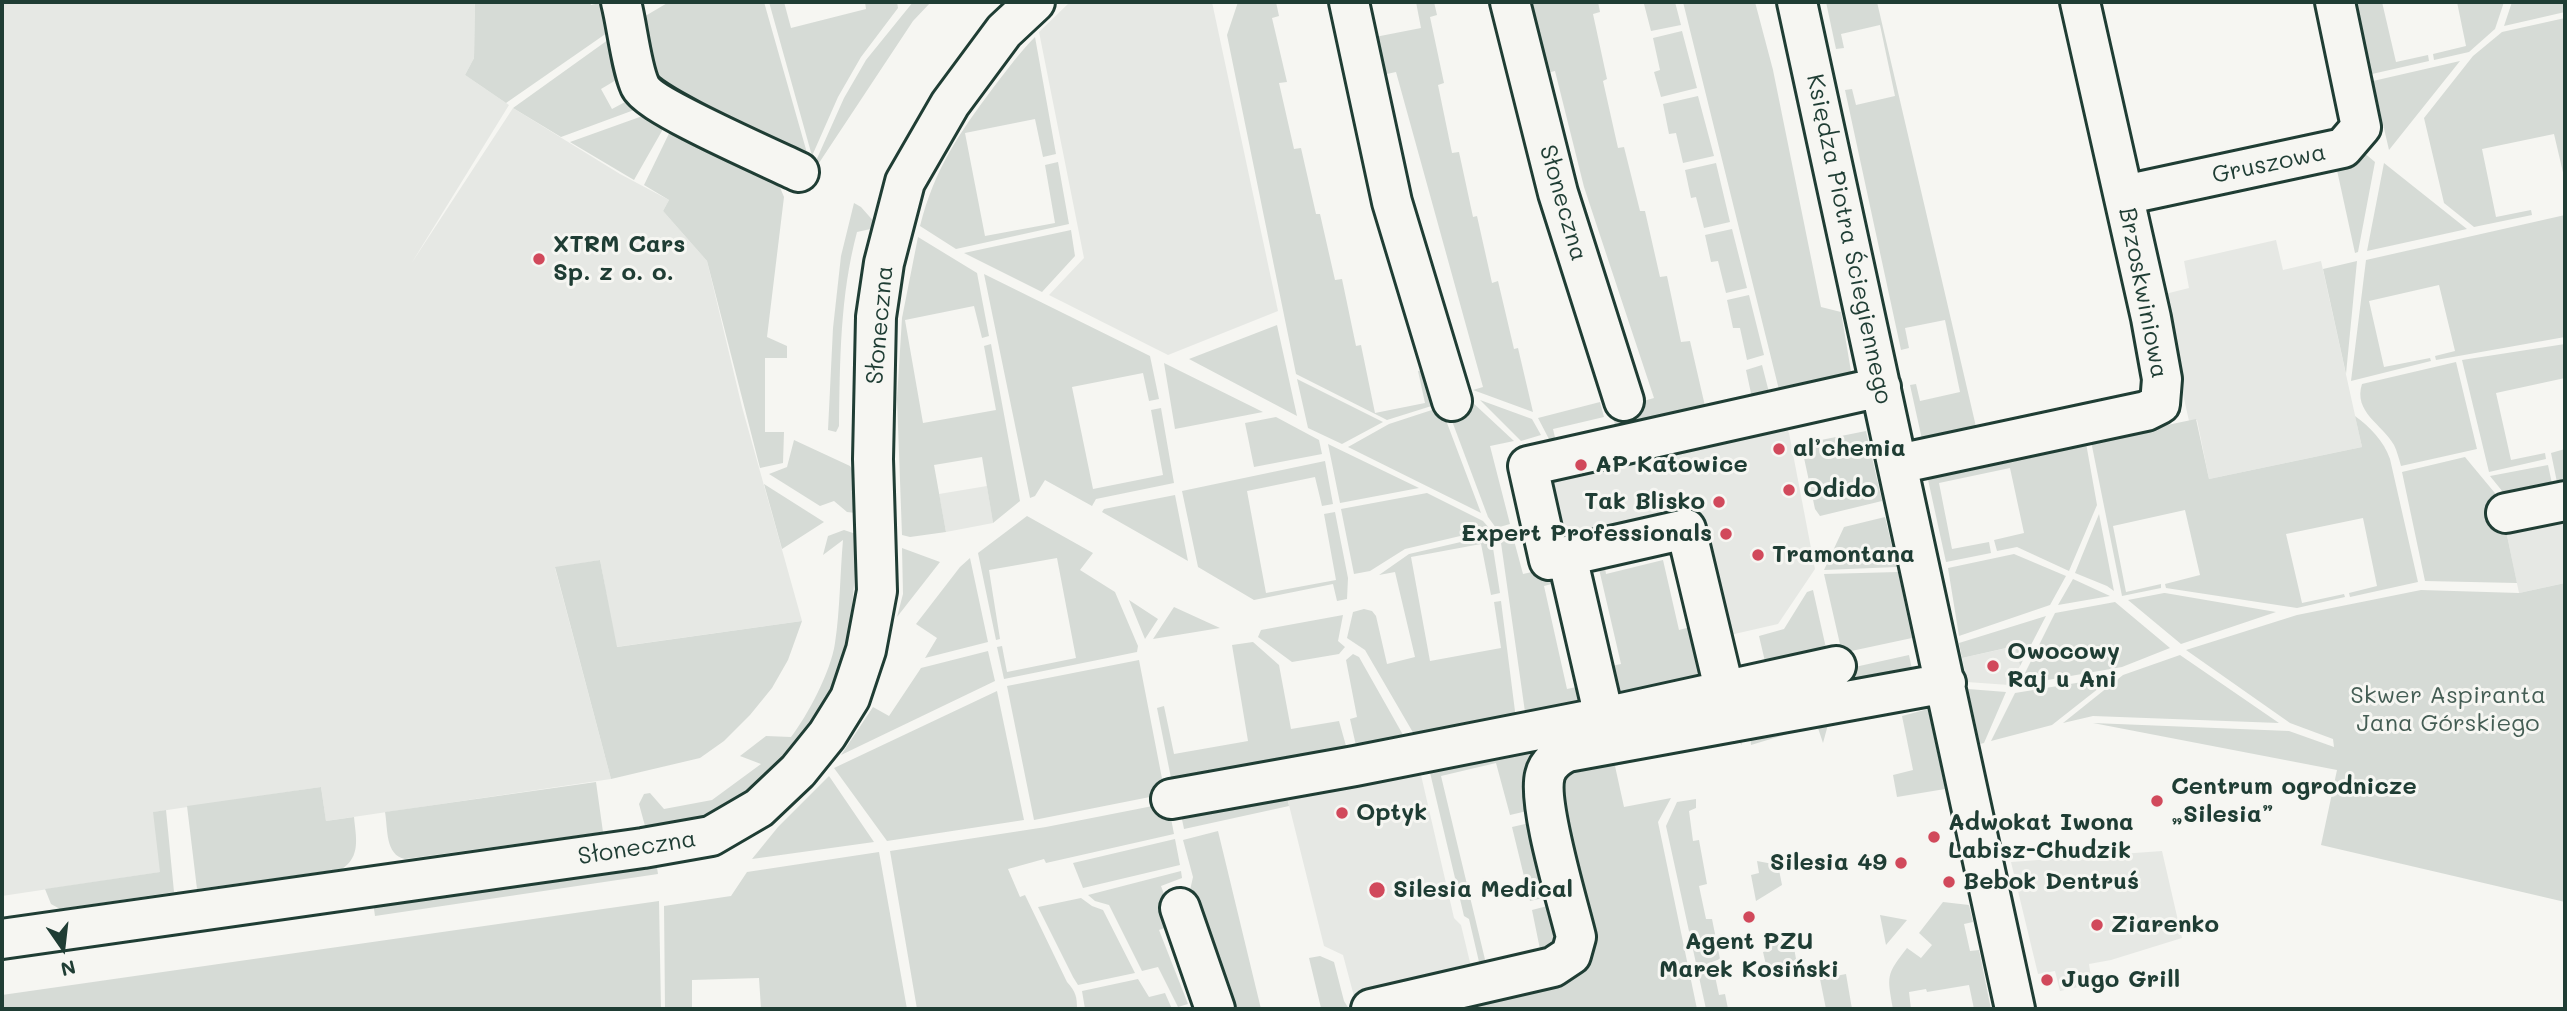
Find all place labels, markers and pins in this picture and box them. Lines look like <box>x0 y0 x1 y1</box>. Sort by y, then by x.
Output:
place label: XTRM Cars Sp. z o. o. <box>553 231 685 287</box>
marker: XTRM Cars Sp. z o. o. <box>531 251 547 267</box>
place label: al’chemia <box>1793 435 1906 463</box>
marker: al’chemia <box>1771 441 1787 457</box>
place label: AP Katowice <box>1595 451 1748 479</box>
marker: AP Katowice <box>1573 457 1589 473</box>
place label: Odido <box>1803 476 1876 504</box>
marker: Odido <box>1781 482 1797 498</box>
place label: Tak Blisko <box>1584 488 1705 516</box>
marker: Tak Blisko <box>1711 494 1727 510</box>
place label: Expert Professionals <box>1461 520 1712 548</box>
marker: Expert Professionals <box>1718 526 1734 542</box>
place label: Tramontana <box>1772 541 1915 569</box>
marker: Tramontana <box>1750 547 1766 563</box>
place label: Owocowy Raj u Ani <box>2007 638 2120 694</box>
marker: Owocowy Raj u Ani <box>1985 658 2001 674</box>
place label: Centrum ogrodnicze „Silesia” <box>2171 773 2417 829</box>
marker: Centrum ogrodnicze „Silesia” <box>2149 793 2165 809</box>
place label: Optyk <box>1356 799 1427 827</box>
marker: Optyk <box>1334 805 1350 821</box>
place label: Adwokat Iwona Labisz-Chudzik <box>1948 809 2134 865</box>
marker: Adwokat Iwona Labisz-Chudzik <box>1926 829 1942 845</box>
place label: Silesia 49 <box>1770 849 1887 877</box>
marker: Silesia 49 <box>1893 855 1909 871</box>
place label: Bebok Dentruś <box>1963 868 2139 896</box>
marker: Bebok Dentruś <box>1941 874 1957 890</box>
place label: Silesia Medical <box>1393 876 1573 904</box>
marker: Silesia Medical <box>1367 880 1387 900</box>
marker: Agent PZU Marek Kosiński <box>1741 909 1757 925</box>
place label: Ziarenko <box>2111 911 2219 939</box>
marker: Ziarenko <box>2089 917 2105 933</box>
place label: Agent PZU Marek Kosiński <box>1659 928 1839 984</box>
place label: Jugo Grill <box>2061 966 2180 994</box>
marker: Jugo Grill <box>2039 972 2055 988</box>

